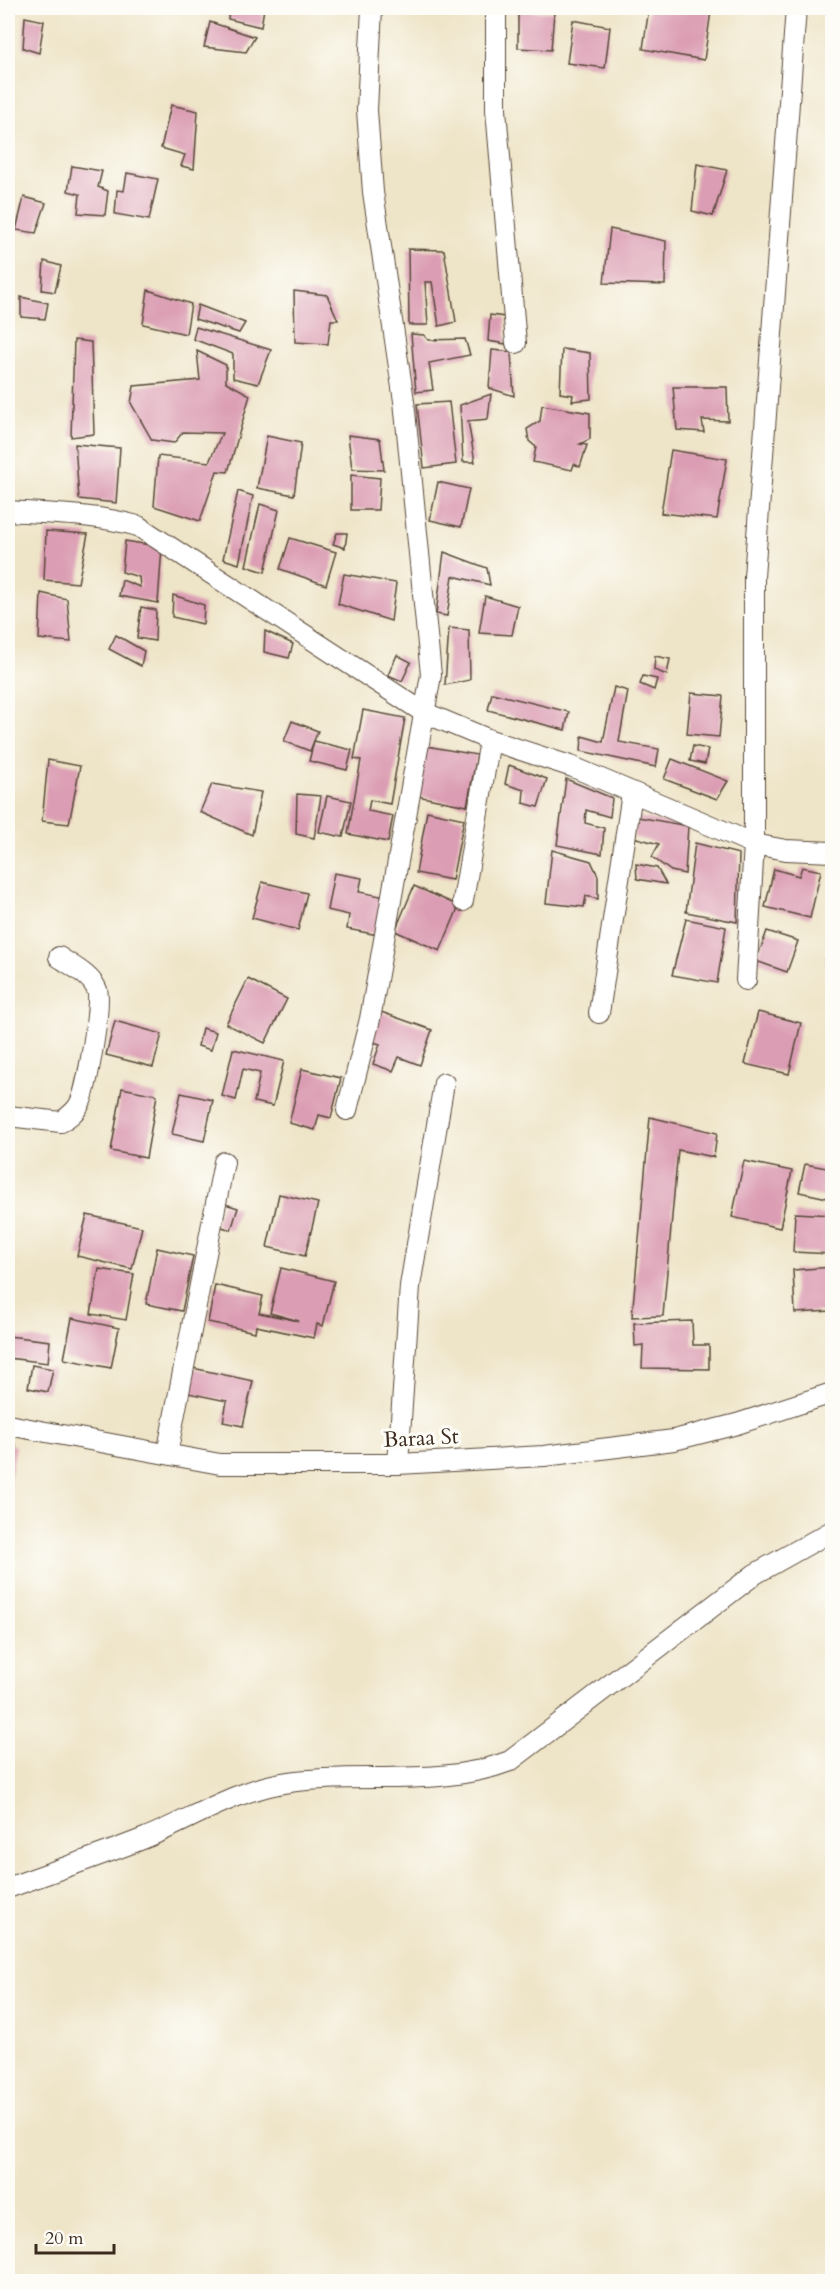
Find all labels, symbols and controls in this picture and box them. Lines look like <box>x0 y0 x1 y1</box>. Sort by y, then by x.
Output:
street label: Baraa St <box>383 1421 460 1455</box>
scale bar <box>36 2217 114 2255</box>
text: 20 m <box>45 2226 84 2251</box>

